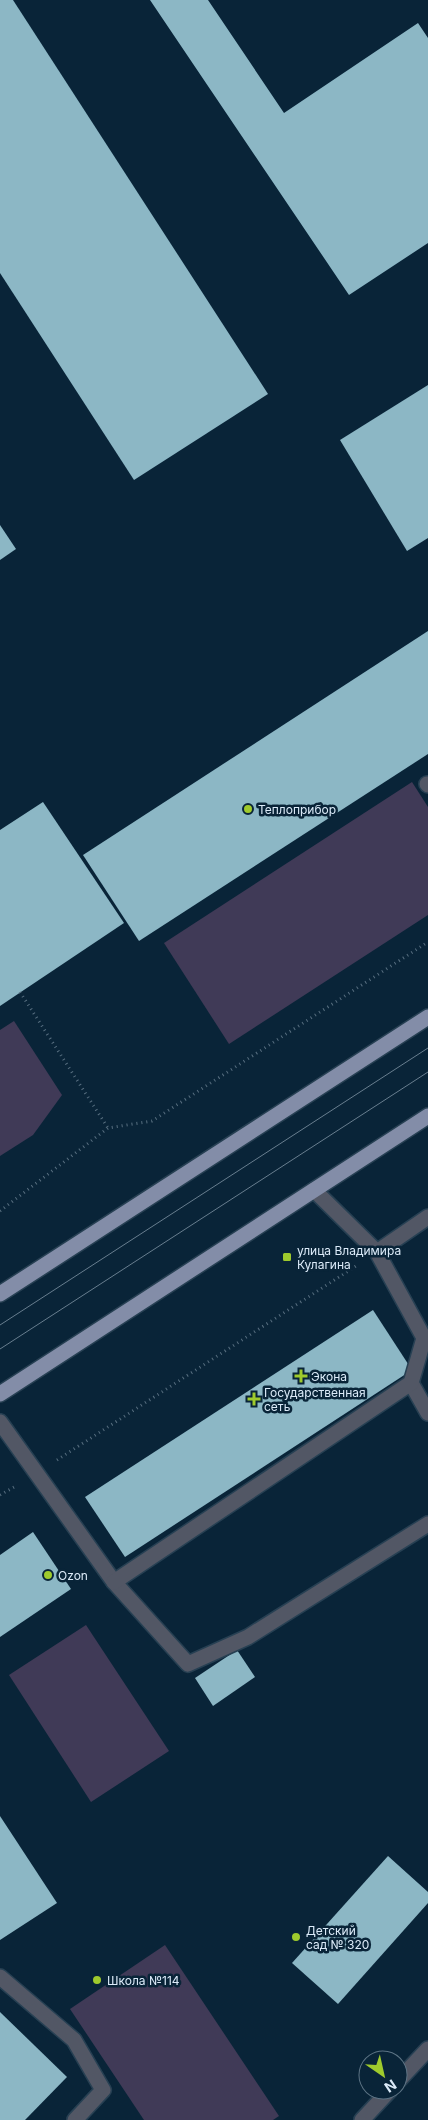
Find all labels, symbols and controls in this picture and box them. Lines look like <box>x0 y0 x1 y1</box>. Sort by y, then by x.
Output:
place label: Теплоприбор <box>258 802 336 817</box>
marker: Теплоприбор <box>242 803 254 815</box>
place label: улица Владимира Кулагина <box>297 1243 401 1272</box>
marker: улица Владимира Кулагина <box>281 1251 293 1263</box>
place label: Экона <box>311 1369 347 1384</box>
marker: Экона <box>295 1370 307 1382</box>
place label: Государственная сеть <box>264 1385 366 1414</box>
marker: Государственная сеть <box>248 1393 260 1405</box>
place label: Ozon <box>58 1568 88 1583</box>
marker: Ozon <box>42 1569 54 1581</box>
place label: Детский сад № 320 <box>306 1923 369 1952</box>
marker: Детский сад № 320 <box>290 1931 302 1943</box>
place label: Школа №114 <box>107 1973 180 1988</box>
marker: Школа №114 <box>91 1974 103 1986</box>
north arrow <box>358 2050 408 2100</box>
text: N <box>381 2076 400 2096</box>

